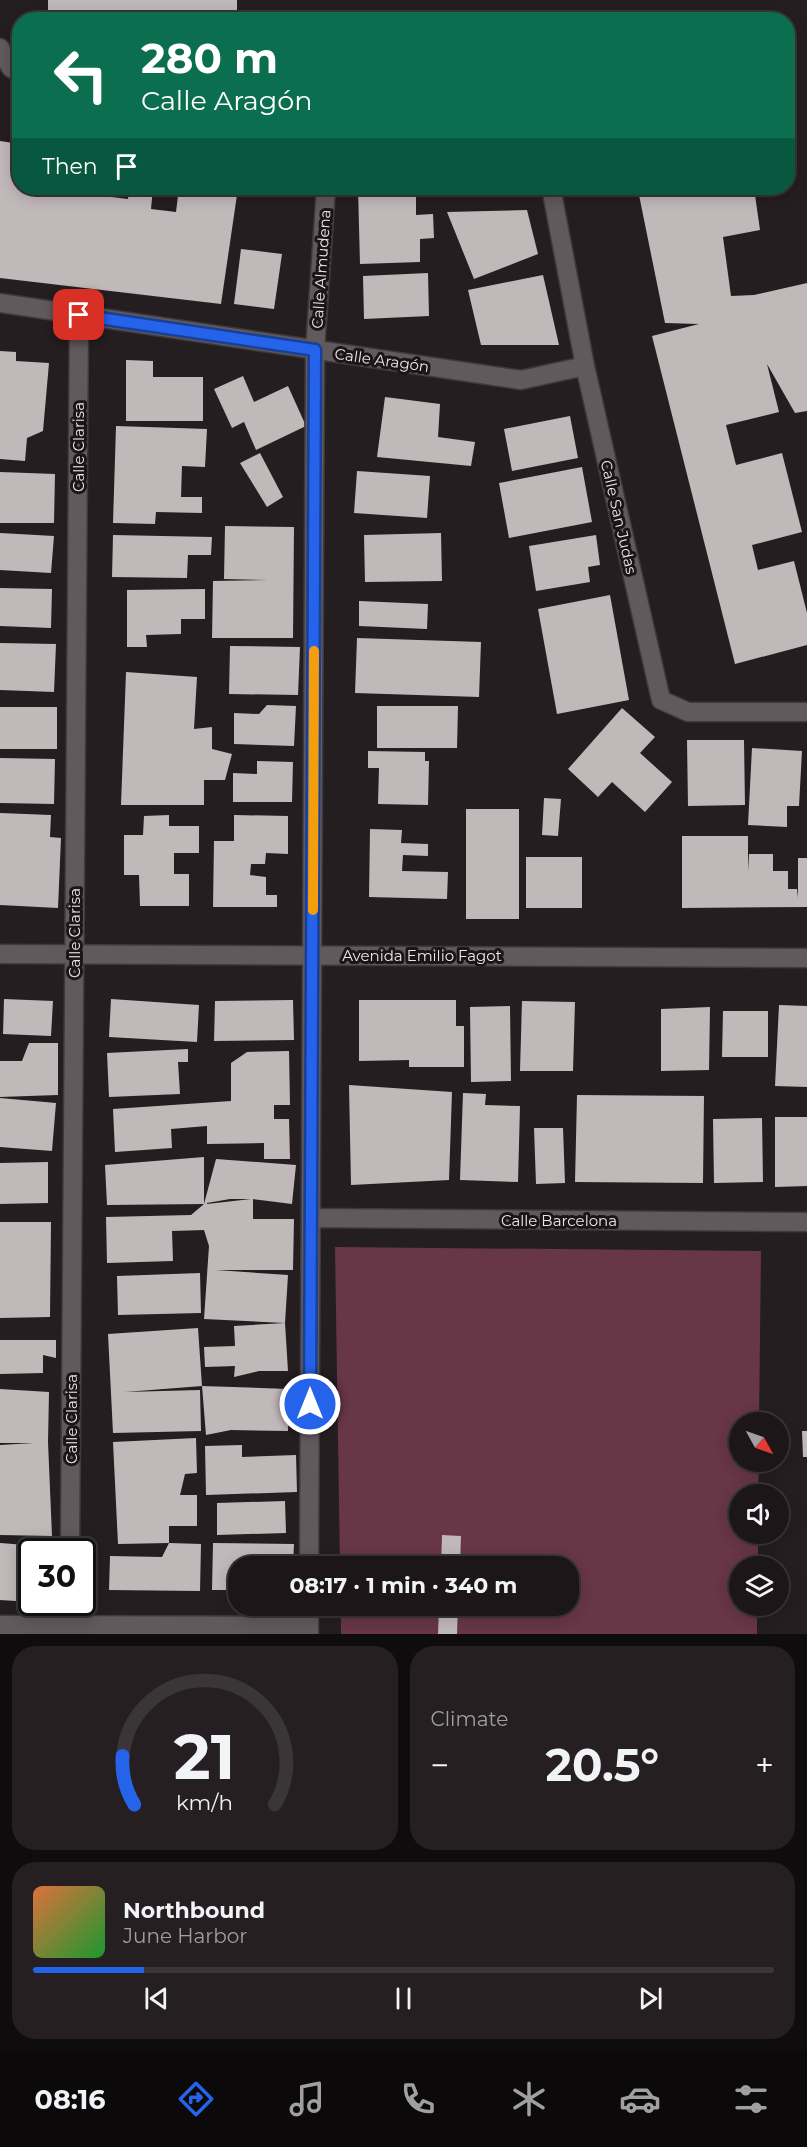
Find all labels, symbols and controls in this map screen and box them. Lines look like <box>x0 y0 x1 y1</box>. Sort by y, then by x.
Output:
text: 280 m <box>141 32 278 84</box>
icon: left <box>42 36 120 114</box>
text: Calle Aragón <box>141 84 312 117</box>
icon: arrive <box>110 150 143 183</box>
text: Then <box>42 153 98 180</box>
street label: Calle Almudena <box>307 209 335 329</box>
pin <box>53 289 104 340</box>
icon: arrive <box>62 298 95 331</box>
street label: Calle Aragón <box>334 344 430 376</box>
street label: Calle Clarisa <box>69 402 88 492</box>
street label: Calle San Judas <box>597 458 641 576</box>
street label: Calle Clarisa <box>65 888 84 978</box>
street label: Avenida Emilio Fagot <box>342 946 502 965</box>
street label: Calle Barcelona <box>501 1211 617 1230</box>
position arrow <box>278 1372 342 1436</box>
street label: Calle Clarisa <box>62 1374 81 1464</box>
north arrow <box>729 1412 789 1472</box>
map controls <box>729 1412 789 1616</box>
button: sound <box>729 1484 789 1544</box>
speed limit sign: 30 <box>18 1538 96 1616</box>
button: layers <box>729 1556 789 1616</box>
text: 08:17 · 1 min · 340 m <box>290 1572 517 1599</box>
text: Climate <box>431 1707 508 1731</box>
text: 21 <box>174 1719 235 1795</box>
text: 20.5° <box>545 1737 659 1792</box>
text: − <box>431 1745 449 1785</box>
text: + <box>755 1745 774 1785</box>
text: km/h <box>176 1789 233 1815</box>
text: Northbound <box>123 1897 265 1924</box>
text: June Harbor <box>123 1924 247 1948</box>
icon: previous <box>140 1982 173 2015</box>
icon: pause <box>387 1982 420 2015</box>
icon: next <box>634 1982 667 2015</box>
icon: directions <box>175 2078 217 2120</box>
icon: music <box>286 2078 328 2120</box>
icon: phone <box>397 2078 439 2120</box>
icon: climate <box>508 2078 550 2120</box>
icon: car <box>619 2078 661 2120</box>
icon: filters <box>730 2078 772 2120</box>
text: 08:16 <box>35 2083 106 2116</box>

